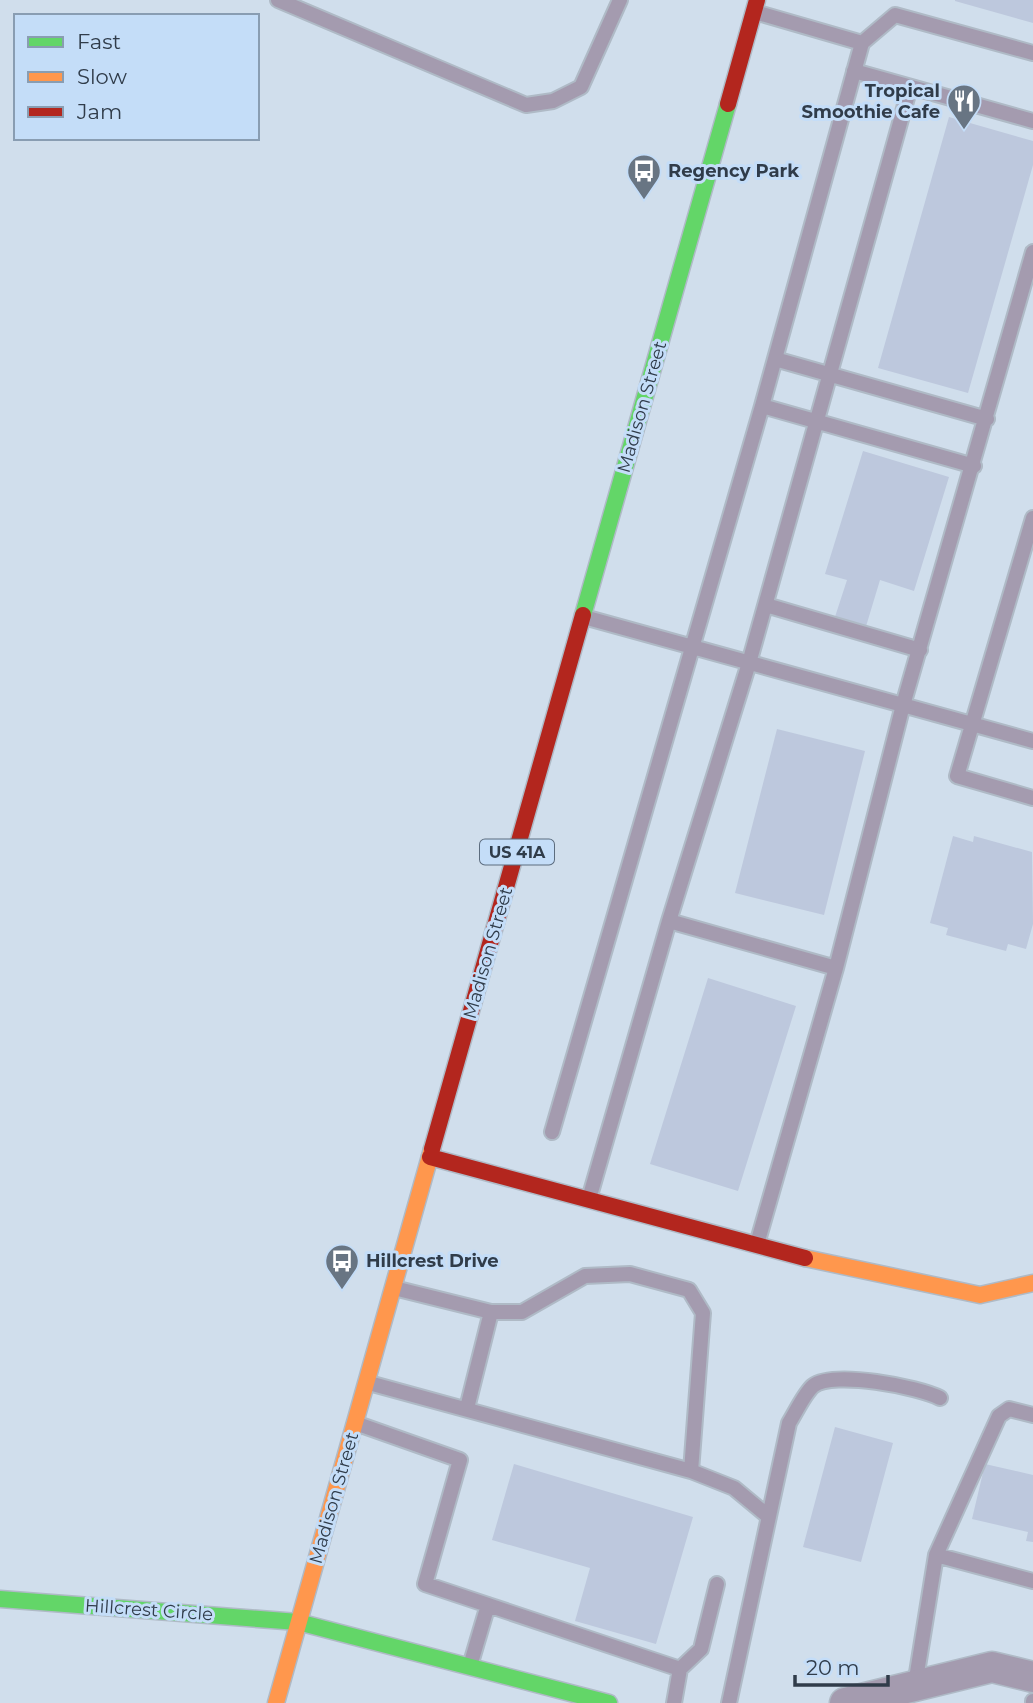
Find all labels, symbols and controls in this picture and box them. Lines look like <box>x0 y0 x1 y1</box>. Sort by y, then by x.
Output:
legend <box>14 14 259 140</box>
text: Fast <box>77 29 121 54</box>
text: Slow <box>77 64 127 89</box>
place label: Tropical Smoothie Cafe <box>802 80 940 123</box>
restaurant icon: Tropical Smoothie Cafe <box>945 82 983 131</box>
text: Jam <box>76 99 122 124</box>
bus stop icon: Regency Park <box>625 152 663 201</box>
place label: Regency Park <box>668 160 799 182</box>
street label: Madison Street <box>613 338 671 476</box>
road number: US 41A <box>480 839 554 864</box>
street label: Madison Street <box>459 884 517 1022</box>
bus stop icon: Hillcrest Drive <box>323 1242 361 1291</box>
place label: Hillcrest Drive <box>366 1250 499 1272</box>
street label: Madison Street <box>305 1429 363 1567</box>
street label: Hillcrest Circle <box>84 1595 214 1625</box>
scale bar <box>795 1644 888 1688</box>
text: 20 m <box>806 1655 860 1680</box>

